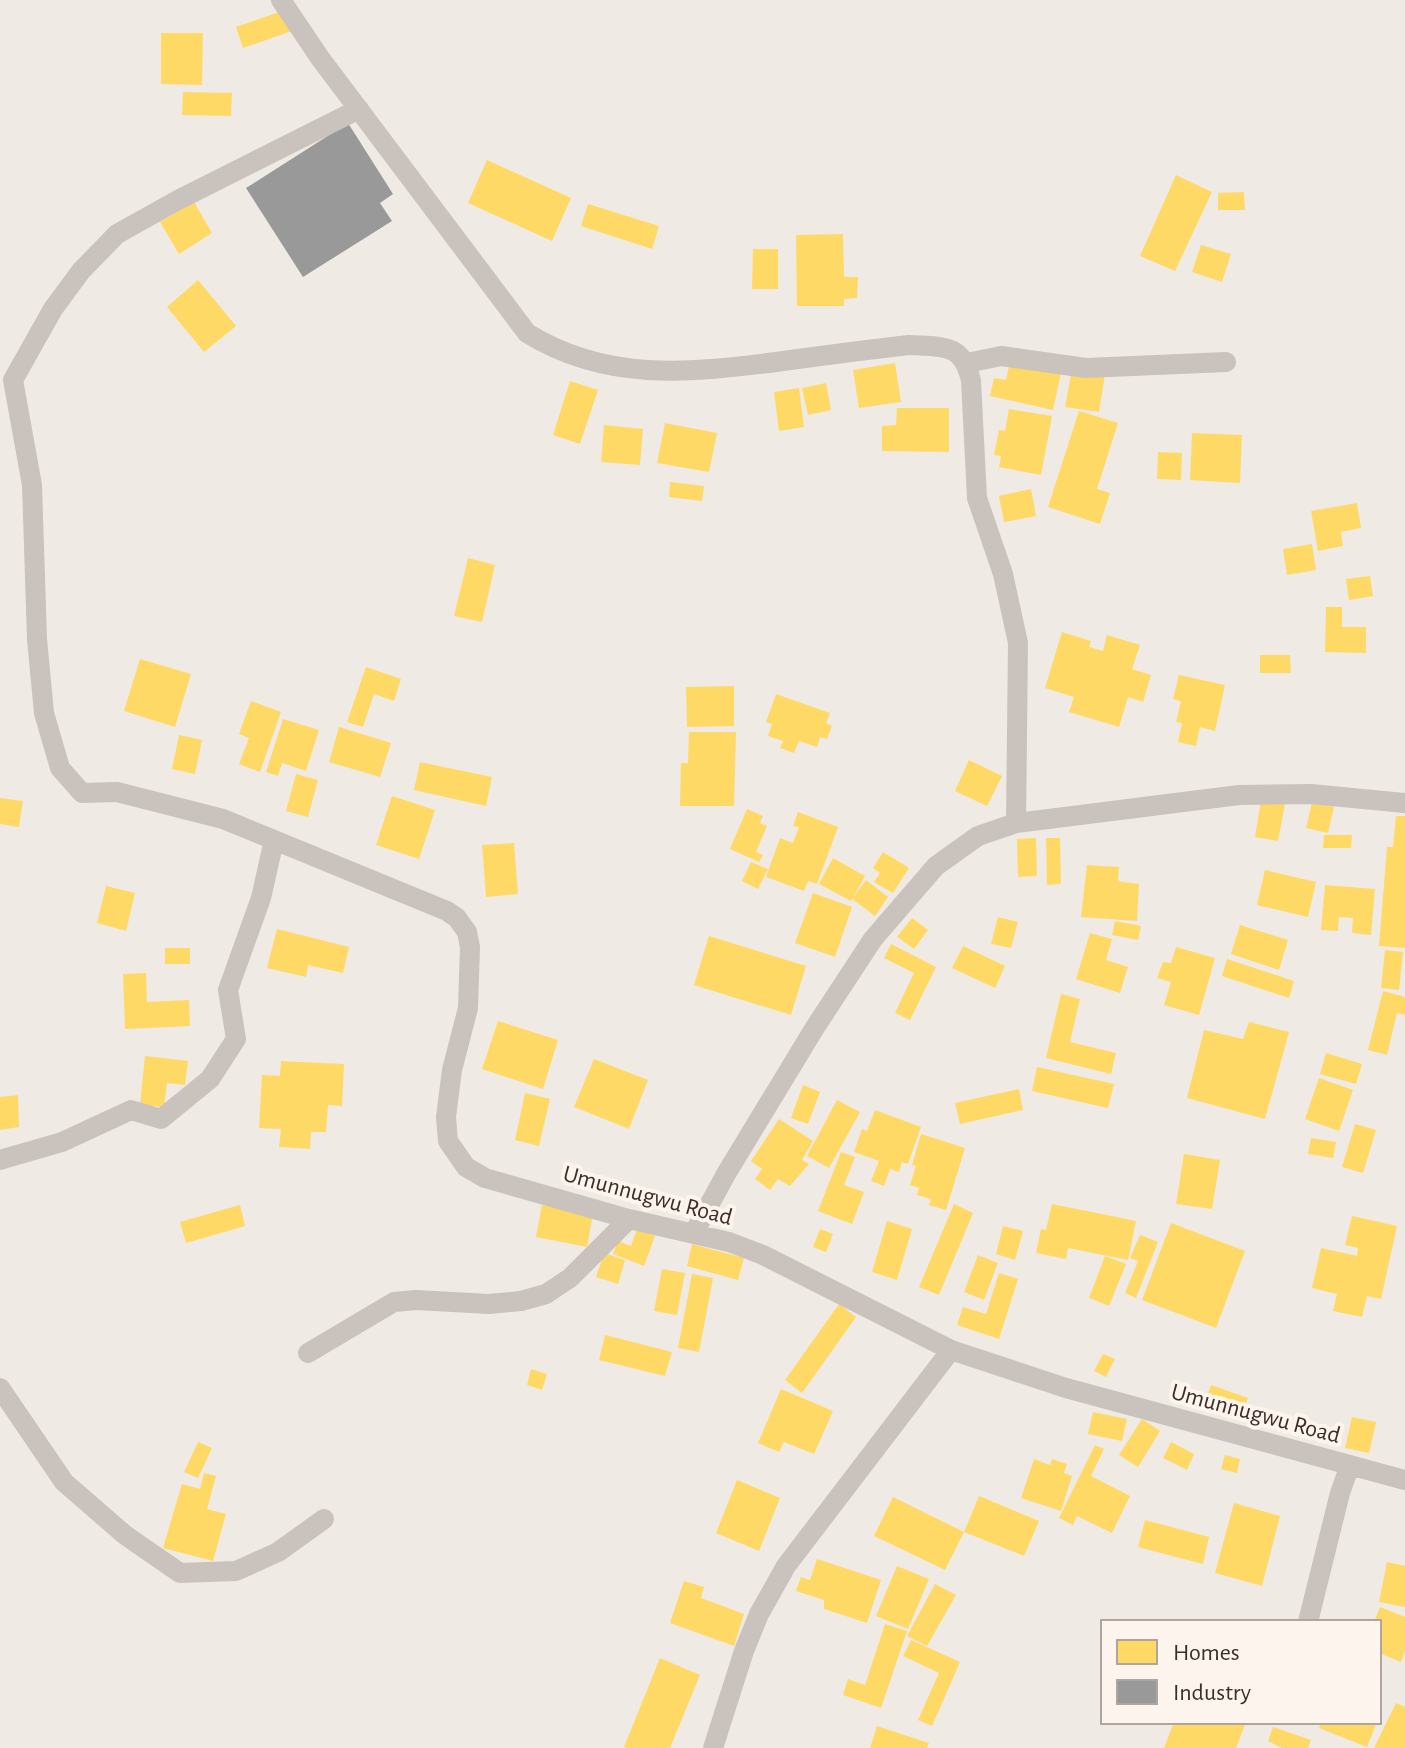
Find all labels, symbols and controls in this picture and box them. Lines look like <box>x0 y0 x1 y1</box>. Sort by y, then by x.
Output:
street label: Umunnugwu Road <box>560 1162 735 1230</box>
street label: Umunnugwu Road <box>1168 1380 1343 1448</box>
legend <box>1101 1620 1381 1724</box>
text: Homes <box>1173 1641 1240 1665</box>
text: Industry <box>1173 1681 1251 1705</box>

